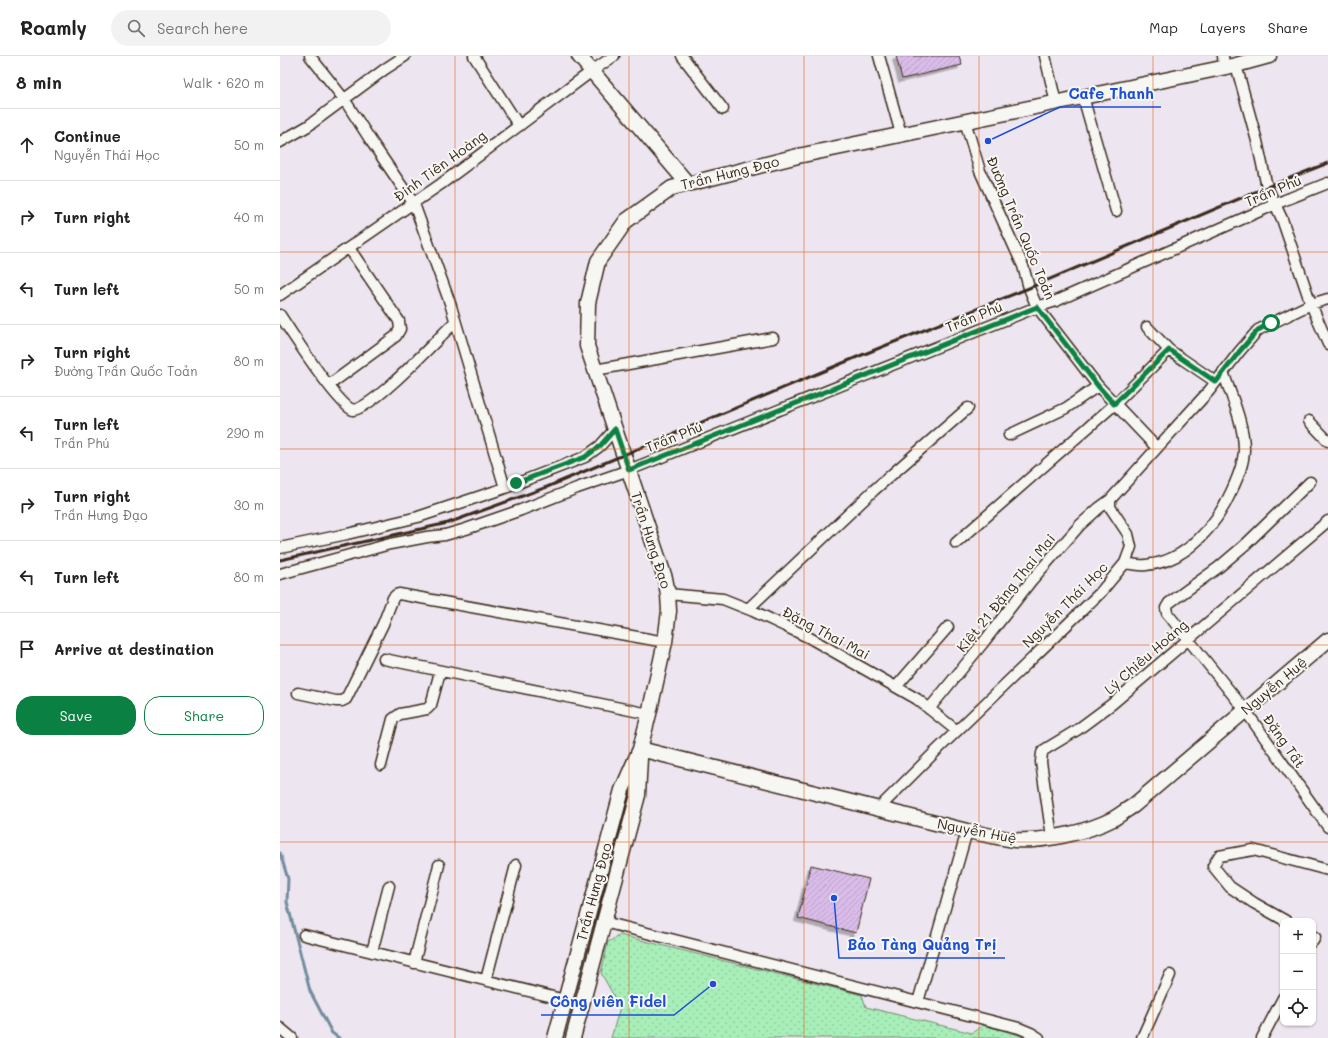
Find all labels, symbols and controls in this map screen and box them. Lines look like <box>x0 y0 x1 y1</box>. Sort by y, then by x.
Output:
search box <box>111 10 391 46</box>
text: Roamly <box>20 15 87 40</box>
icon: search <box>125 17 147 39</box>
text: Search here <box>157 18 248 38</box>
text: Map <box>1149 18 1178 37</box>
text: Layers <box>1200 18 1246 37</box>
text: Share <box>1268 18 1308 37</box>
text: 8 min <box>16 71 62 93</box>
text: Walk · 620 m <box>183 74 264 91</box>
callout: Cafe Thanh <box>1060 80 1161 107</box>
text: Cafe Thanh <box>1068 83 1154 103</box>
street label: Đinh Tiên Hoàng <box>389 125 490 206</box>
text: Continue <box>54 126 121 146</box>
icon: ahead <box>16 134 38 156</box>
text: 50 m <box>234 136 264 153</box>
text: Nguyễn Thái Học <box>54 146 160 163</box>
street label: Trần Hưng Đạo <box>679 151 781 194</box>
street label: Đường Trần Quốc Toản <box>983 153 1060 303</box>
street label: Trần Phú <box>1242 170 1304 211</box>
icon: right <box>16 206 38 228</box>
text: Turn right <box>54 207 131 227</box>
text: 40 m <box>234 208 264 225</box>
icon: left <box>16 278 38 300</box>
text: Turn left <box>54 279 119 299</box>
text: 50 m <box>234 280 264 297</box>
street label: Trần Phú <box>942 297 1005 337</box>
route start <box>1262 314 1280 332</box>
text: Turn right <box>54 342 131 362</box>
icon: right <box>16 350 38 372</box>
text: 80 m <box>234 352 264 369</box>
text: Đường Trần Quốc Toản <box>54 362 197 379</box>
text: Turn left <box>54 414 119 434</box>
street label: Trần Phú <box>642 417 705 457</box>
icon: left <box>16 422 38 444</box>
text: 290 m <box>227 424 264 441</box>
text: Trần Phú <box>54 434 110 451</box>
route end <box>507 474 525 492</box>
text: Turn right <box>54 486 131 506</box>
street label: Trần Hưng Đạo <box>627 489 676 591</box>
icon: right <box>16 494 38 516</box>
text: 30 m <box>234 496 264 513</box>
text: Trần Hưng Đạo <box>54 506 148 523</box>
street label: Kiệt 21 Đặng Thai Mai <box>952 530 1059 656</box>
street label: Nguyễn Thái Học <box>1018 558 1112 652</box>
icon: left <box>16 566 38 588</box>
text: Turn left <box>54 567 119 587</box>
text: 80 m <box>234 568 264 585</box>
street label: Đặng Thai Mai <box>779 602 873 664</box>
street label: Lý Chiêu Hoàng <box>1100 615 1192 698</box>
icon: arrive <box>16 638 38 660</box>
text: Arrive at destination <box>54 639 214 659</box>
street label: Nguyễn Huệ <box>1237 652 1311 719</box>
button: Save <box>16 696 136 735</box>
button: Share <box>144 696 264 735</box>
street label: Đặng Tất <box>1259 710 1310 771</box>
street label: Nguyễn Huệ <box>936 813 1018 848</box>
street label: Trần Hưng Đạo <box>571 841 616 943</box>
map controls <box>1280 918 1316 1026</box>
button: + <box>1280 918 1316 954</box>
callout: Bảo Tàng Quảng Trị <box>839 931 1005 958</box>
text: Bảo Tàng Quảng Trị <box>847 934 997 954</box>
button: − <box>1280 954 1316 990</box>
callout: Công viên Fidel <box>541 988 674 1015</box>
button: locate <box>1280 990 1316 1026</box>
text: Công viên Fidel <box>550 991 666 1011</box>

